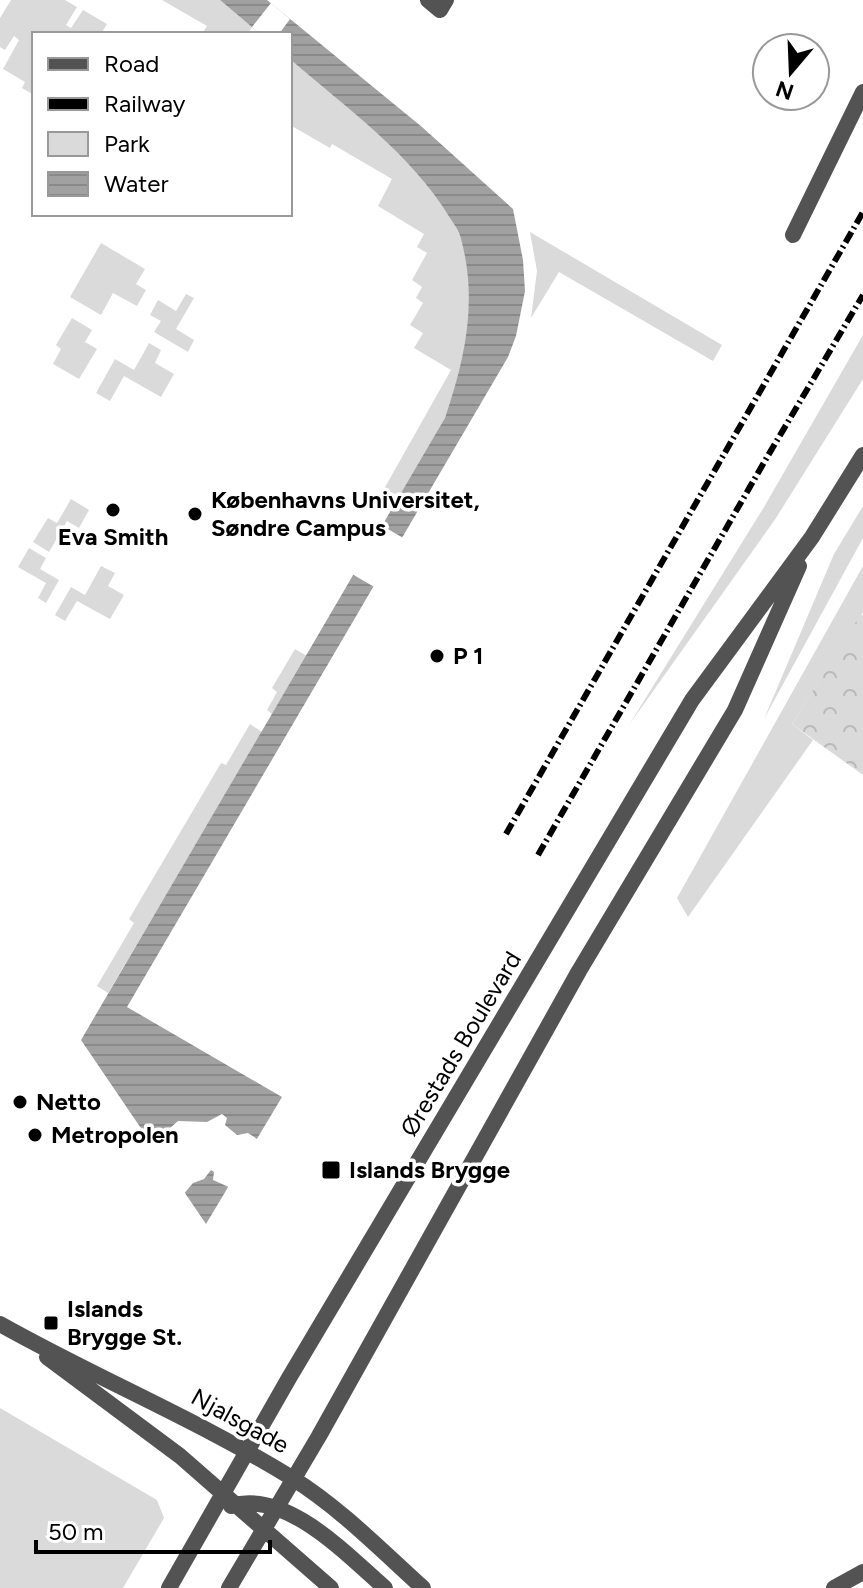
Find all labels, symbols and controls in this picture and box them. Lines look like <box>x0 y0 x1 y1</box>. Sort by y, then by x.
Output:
legend <box>32 32 292 216</box>
north arrow <box>751 32 831 112</box>
text: Road <box>104 49 159 78</box>
text: N <box>772 75 797 106</box>
text: Railway <box>104 89 186 118</box>
text: Park <box>104 129 150 158</box>
text: Water <box>104 169 169 198</box>
place label: Københavns Universitet, Søndre Campus <box>211 485 480 542</box>
marker: Eva Smith <box>104 501 122 519</box>
marker: Københavns Universitet, Søndre Campus <box>186 505 204 523</box>
place label: Eva Smith <box>58 522 168 551</box>
place label: P 1 <box>453 641 483 670</box>
marker: P 1 <box>428 647 446 665</box>
street label: Ørestads Boulevard <box>394 946 527 1141</box>
place label: Netto <box>36 1087 101 1116</box>
marker: Netto <box>11 1093 29 1111</box>
place label: Metropolen <box>51 1120 179 1149</box>
marker: Metropolen <box>26 1126 44 1144</box>
place label: Islands Brygge <box>349 1155 510 1184</box>
marker: Islands Brygge <box>320 1159 342 1181</box>
place label: Islands Brygge St. <box>67 1294 182 1351</box>
marker: Islands Brygge St. <box>42 1314 60 1332</box>
street label: Njalsgade <box>186 1382 294 1459</box>
scale bar <box>36 1504 270 1554</box>
text: 50 m <box>48 1517 104 1546</box>

